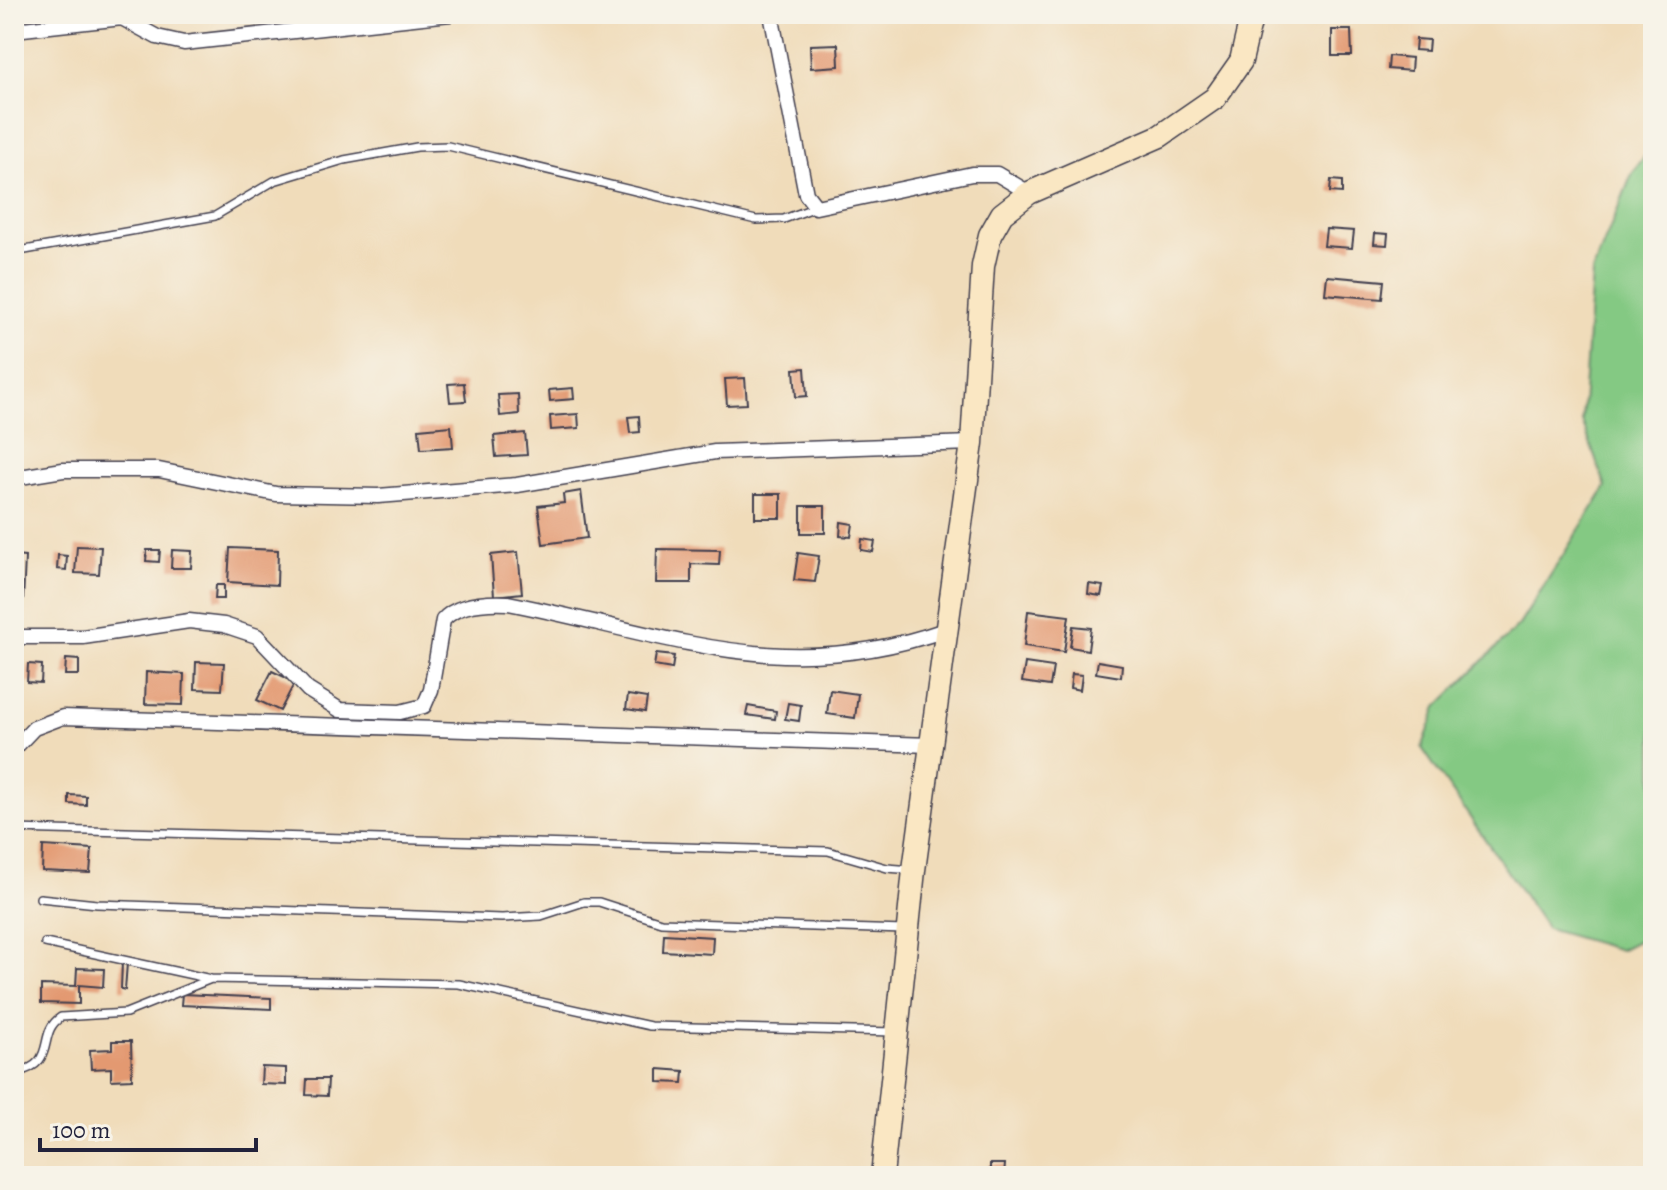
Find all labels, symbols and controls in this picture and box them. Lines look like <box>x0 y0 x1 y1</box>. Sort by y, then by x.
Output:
scale bar <box>40 1102 256 1152</box>
text: 100 m <box>52 1114 111 1146</box>

